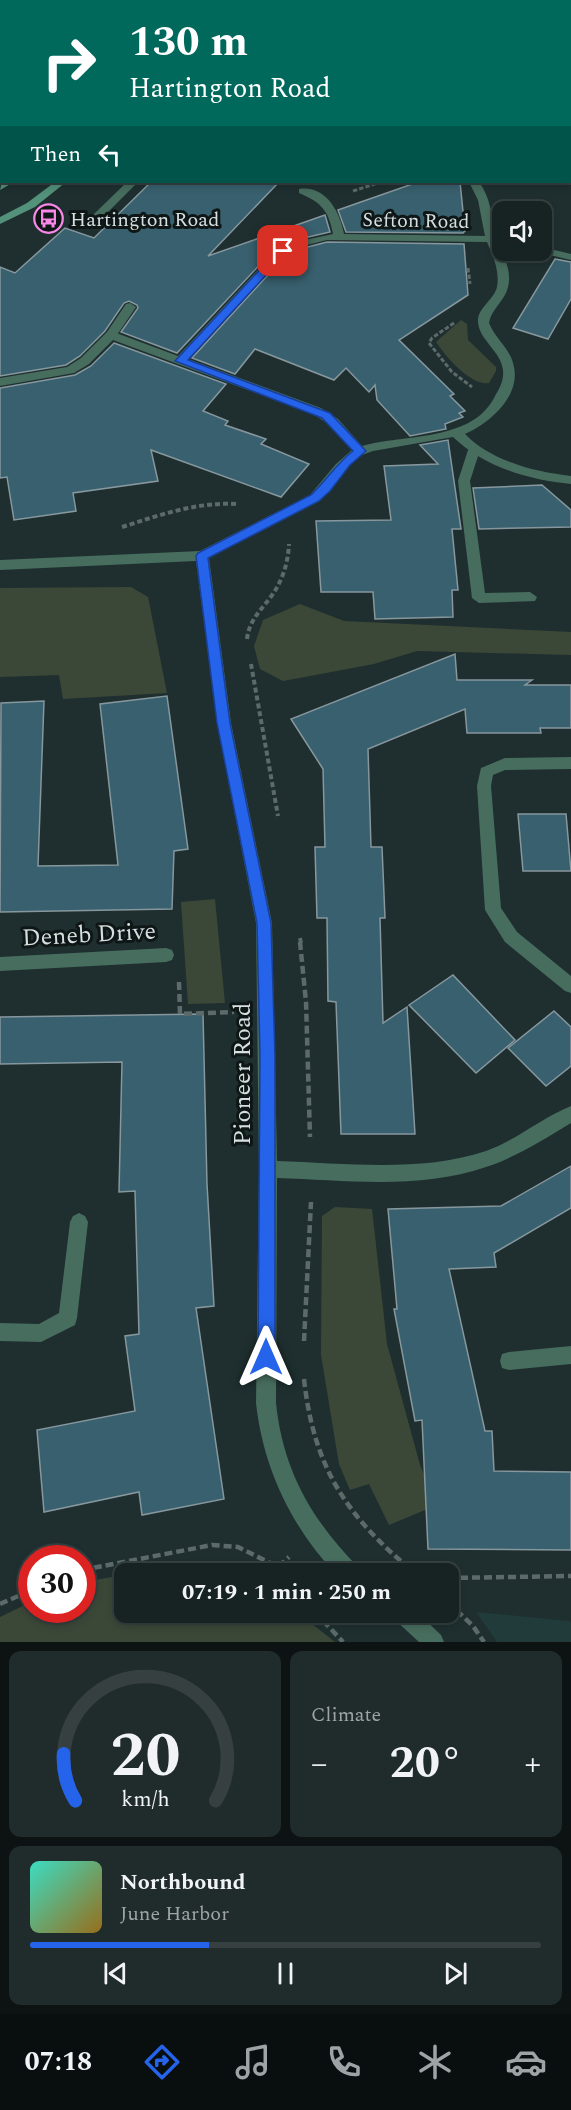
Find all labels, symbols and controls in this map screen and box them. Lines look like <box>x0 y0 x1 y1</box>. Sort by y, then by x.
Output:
text: 130 m <box>129 11 248 74</box>
icon: right <box>30 24 108 102</box>
text: Hartington Road <box>129 68 331 110</box>
text: Then <box>30 138 81 171</box>
icon: left <box>93 138 126 171</box>
map controls <box>492 201 552 261</box>
button: sound <box>492 201 552 261</box>
bus stop icon: Hartington Road <box>33 203 65 235</box>
place label: Hartington Road <box>70 205 219 235</box>
street label: Sefton Road <box>362 205 470 237</box>
pin <box>257 225 308 276</box>
icon: arrive <box>266 234 299 267</box>
street label: Deneb Drive <box>21 914 157 956</box>
street label: Pioneer Road <box>225 1003 261 1145</box>
position arrow <box>234 1325 298 1389</box>
speed limit sign: 30 <box>18 1545 96 1623</box>
text: 07:19 · 1 min · 250 m <box>182 1576 391 1609</box>
text: Climate <box>311 1700 381 1730</box>
text: 20 <box>110 1709 180 1804</box>
text: 20° <box>390 1729 463 1798</box>
text: − <box>311 1739 328 1789</box>
text: + <box>525 1739 541 1789</box>
text: km/h <box>121 1783 169 1816</box>
text: Northbound <box>120 1866 246 1899</box>
text: June Harbor <box>120 1899 229 1929</box>
icon: previous <box>99 1957 132 1990</box>
icon: pause <box>269 1957 302 1990</box>
icon: next <box>439 1957 472 1990</box>
text: 07:18 <box>24 2041 92 2083</box>
icon: directions <box>141 2041 183 2083</box>
icon: music <box>232 2041 274 2083</box>
icon: phone <box>323 2041 365 2083</box>
icon: climate <box>414 2041 456 2083</box>
icon: car <box>505 2041 547 2083</box>

